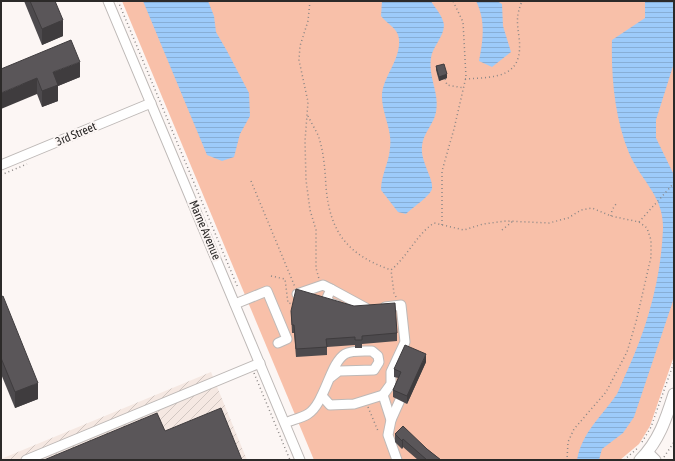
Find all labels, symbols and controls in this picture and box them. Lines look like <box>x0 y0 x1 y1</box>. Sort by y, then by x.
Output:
street label: 3rd Street <box>54 119 99 149</box>
street label: Marne Avenue <box>186 198 224 262</box>

